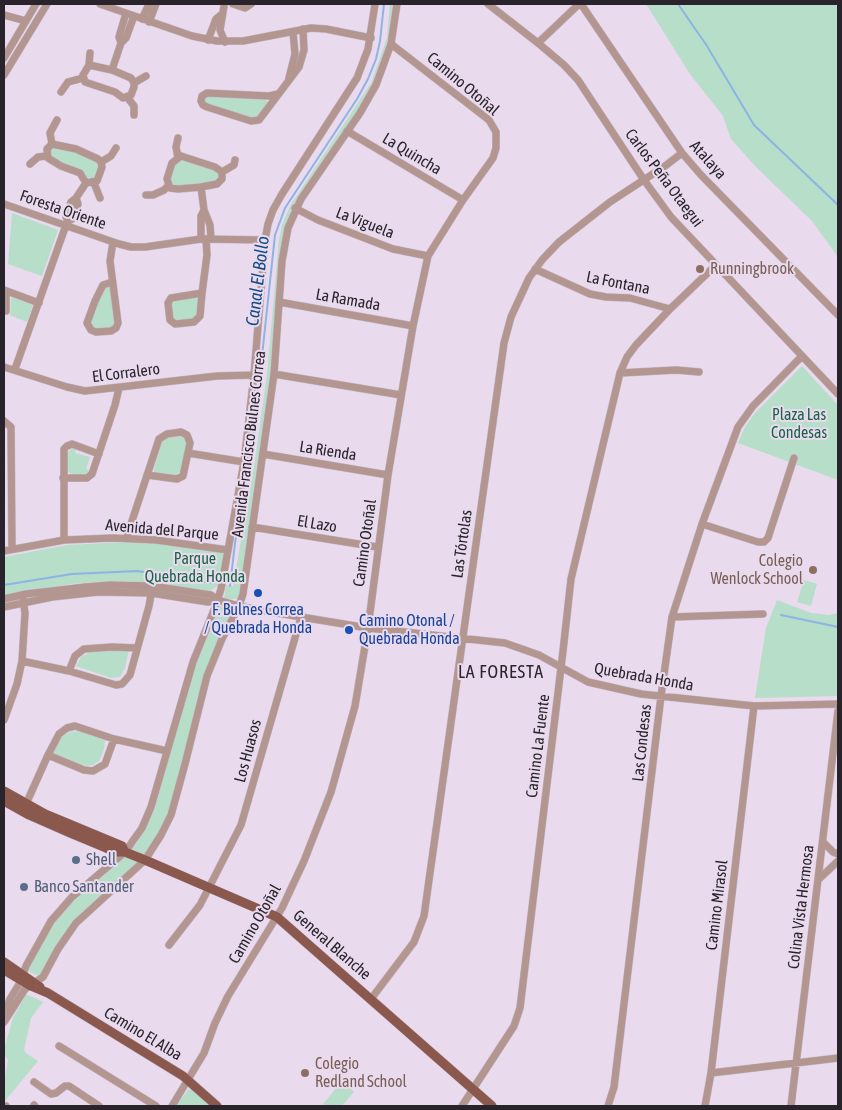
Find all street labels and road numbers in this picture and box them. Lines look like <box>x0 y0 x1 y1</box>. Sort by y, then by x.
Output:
street label: Camino Otoñal <box>423 48 503 120</box>
street label: Carlos Peña Otaegui <box>621 125 707 231</box>
street label: La Quincha <box>379 129 445 179</box>
street label: Atalaya <box>686 137 730 183</box>
street label: Foresta Oriente <box>17 186 109 234</box>
street label: La Viguela <box>333 203 397 243</box>
street label: La Fontana <box>585 267 651 299</box>
street label: La Ramada <box>314 285 382 315</box>
street label: Avenida Francisco Bulnes Correa <box>228 349 270 539</box>
street label: El Corralero <box>91 359 161 387</box>
street label: La Rienda <box>298 437 358 465</box>
street label: Camino Otoñal <box>349 498 381 588</box>
street label: Las Tórtolas <box>448 509 476 579</box>
street label: El Lazo <box>296 511 338 537</box>
street label: Avenida del Parque <box>105 515 219 545</box>
street label: Quebrada Honda <box>593 659 695 695</box>
street label: Camino La Fuente <box>522 693 554 799</box>
street label: Las Condesas <box>628 703 656 783</box>
street label: Los Huasos <box>230 717 266 785</box>
street label: Colina Vista Hermosa <box>784 844 818 970</box>
street label: Camino Mirasol <box>702 859 732 951</box>
street label: Camino Otoñal <box>225 881 285 967</box>
street label: General Blanche <box>289 906 375 984</box>
street label: Camino El Alba <box>100 1003 186 1065</box>

